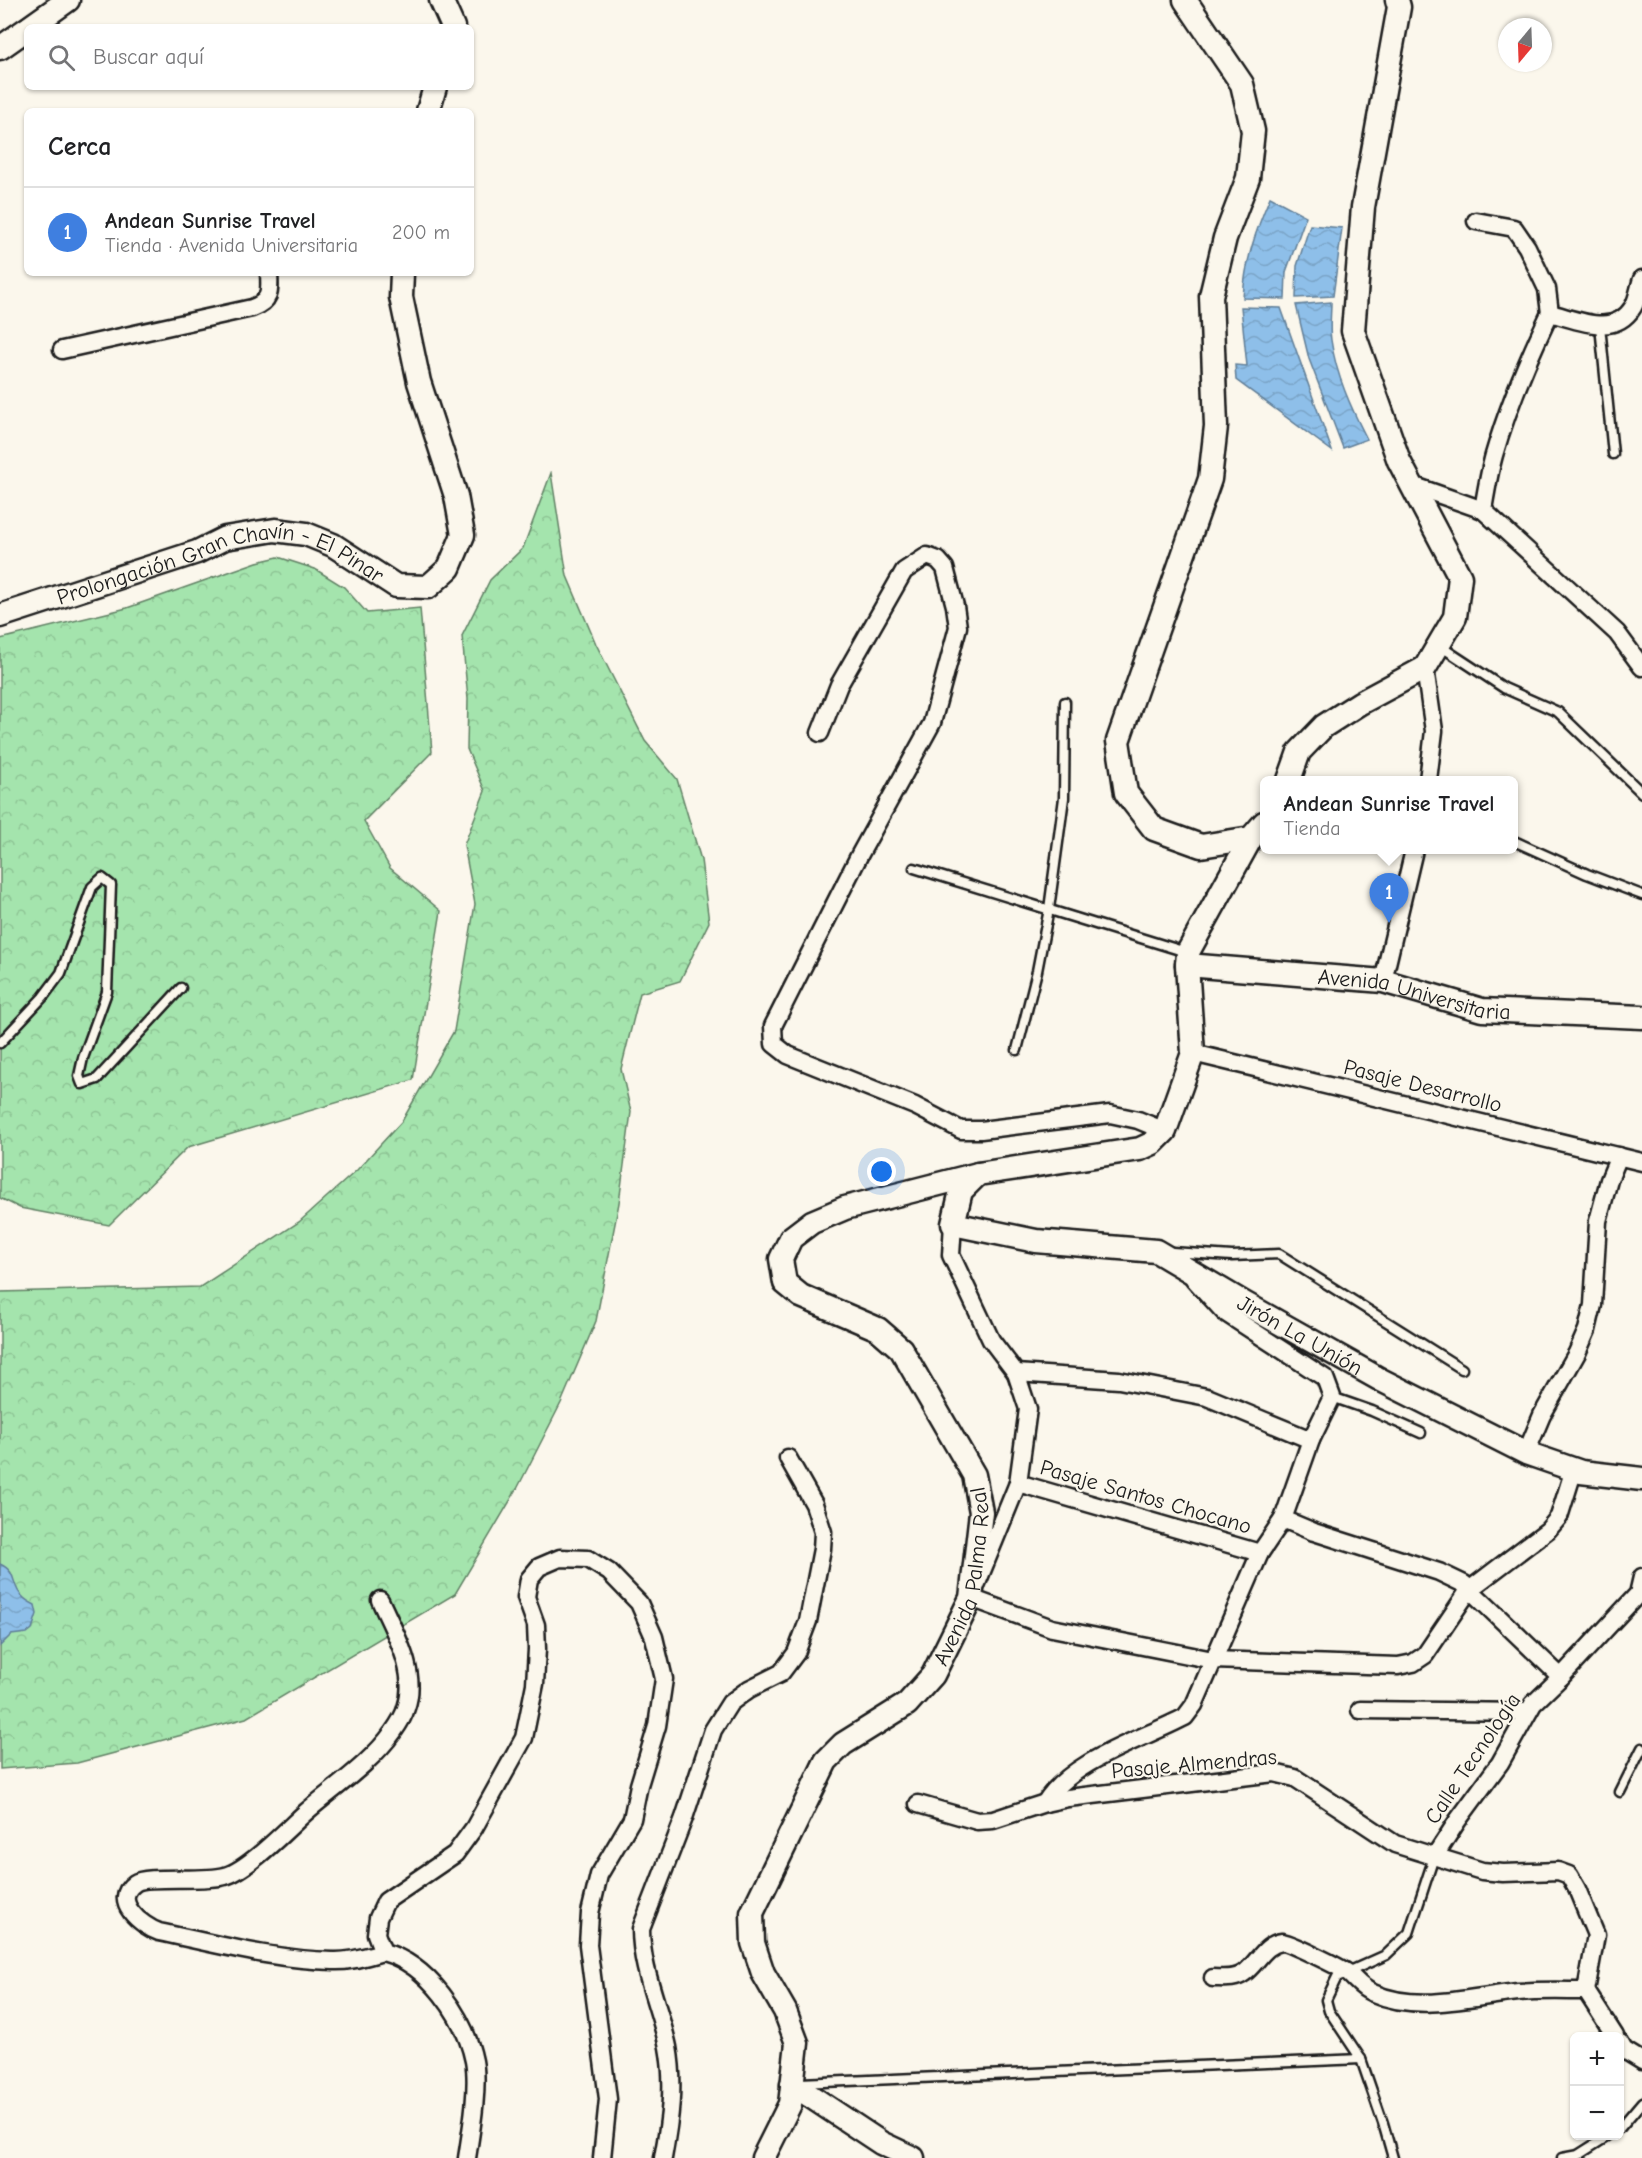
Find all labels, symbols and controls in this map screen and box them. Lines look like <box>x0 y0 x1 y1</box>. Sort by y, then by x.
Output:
north arrow <box>1498 18 1552 72</box>
search box <box>24 24 474 90</box>
icon: search <box>45 41 78 74</box>
text: Buscar aquí <box>93 44 204 70</box>
text: Cerca <box>48 132 112 162</box>
text: Andean Sunrise Travel <box>105 208 316 234</box>
text: 1 <box>64 221 71 244</box>
text: 200 m <box>392 221 450 244</box>
text: Tienda · Avenida Universitaria <box>105 234 358 257</box>
text: Prolongación Gran Chavín - El Pinar <box>54 518 389 611</box>
street label: Prolongación Gran Chavín - El Pinar <box>44 570 392 614</box>
popup <box>1260 776 1518 854</box>
text: Andean Sunrise Travel <box>1284 791 1494 817</box>
text: Tienda <box>1284 817 1341 840</box>
pin: 1 <box>1370 874 1408 923</box>
street label: Avenida Universitaria <box>1317 964 1511 1025</box>
street label: Pasaje Desarrollo <box>1341 1054 1505 1118</box>
your location <box>867 1157 896 1186</box>
street label: Jirón La Unión <box>1232 1290 1367 1381</box>
street label: Pasaje Santos Chocano <box>1037 1454 1254 1540</box>
street label: Avenida Palma Real <box>928 1485 995 1670</box>
street label: Calle Tecnología <box>1419 1688 1526 1829</box>
street label: Pasaje Almendras <box>1110 1744 1278 1784</box>
map controls <box>1570 2032 1624 2140</box>
button: + <box>1570 2032 1624 2086</box>
button: − <box>1570 2086 1624 2140</box>

